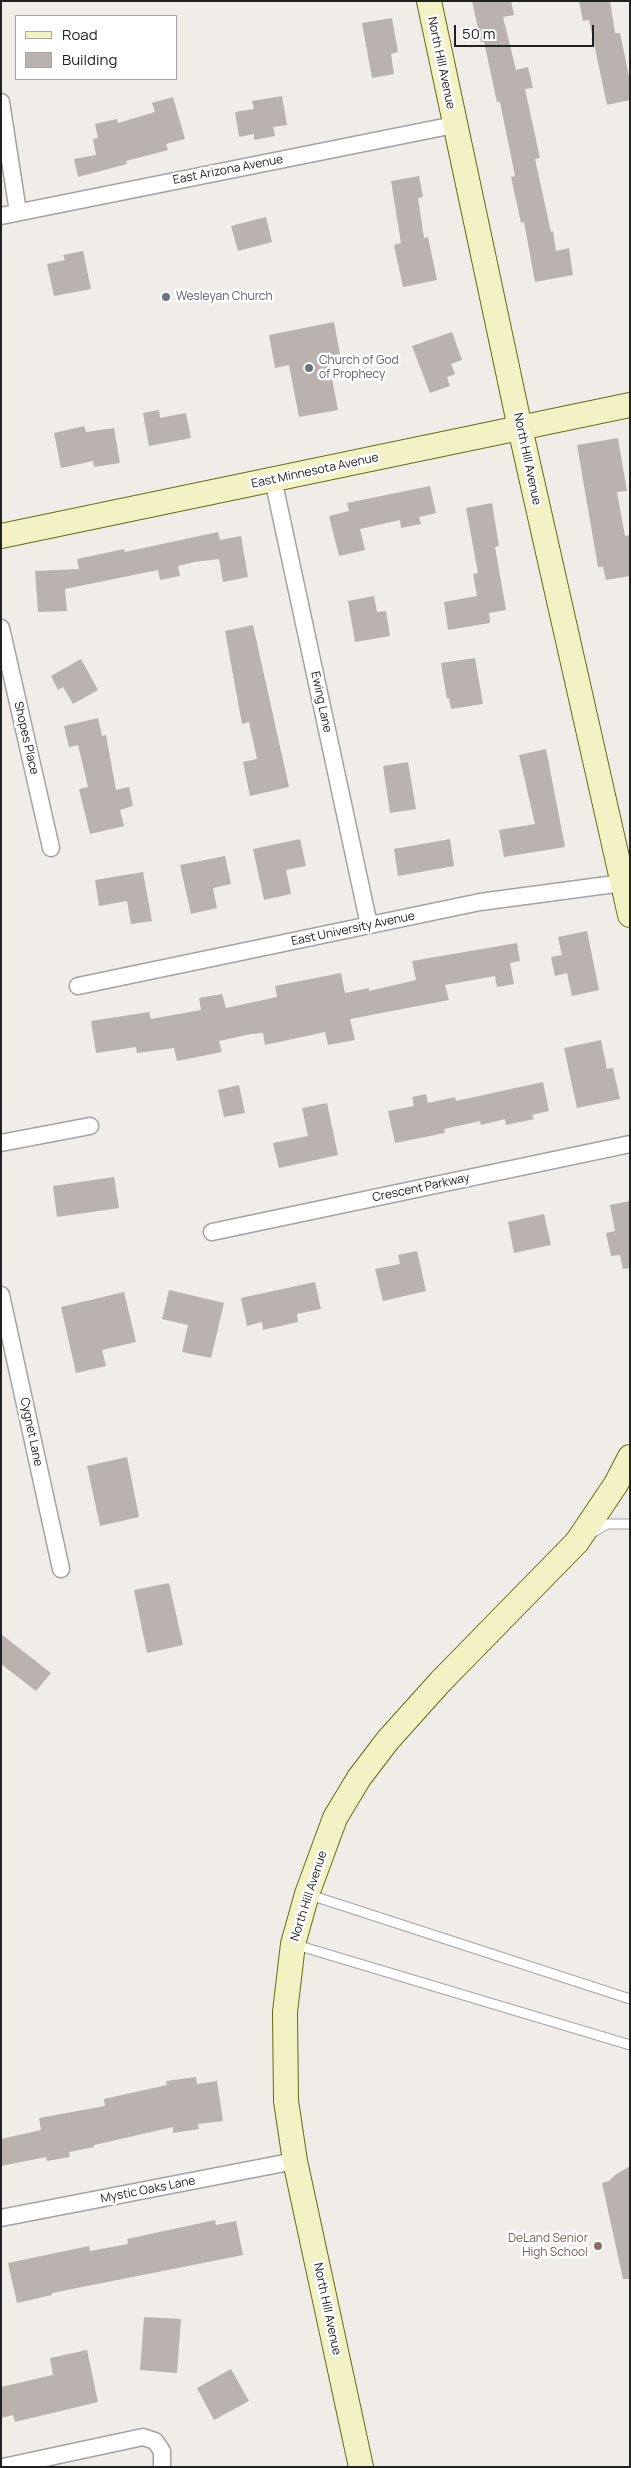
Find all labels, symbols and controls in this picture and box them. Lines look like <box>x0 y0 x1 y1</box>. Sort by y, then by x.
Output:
legend <box>15 15 178 80</box>
street label: North Hill Avenue <box>424 15 458 111</box>
scale bar <box>456 15 596 47</box>
text: 50 m <box>462 23 496 44</box>
text: Road <box>62 24 98 45</box>
text: Building <box>62 49 117 70</box>
street label: East Arizona Avenue <box>172 152 284 188</box>
place label: Wesleyan Church <box>176 290 273 304</box>
marker: Wesleyan Church <box>160 291 172 303</box>
place label: Church of God of Prophecy <box>319 354 399 382</box>
marker: Church of God of Prophecy <box>303 362 315 374</box>
street label: North Hill Avenue <box>510 411 544 507</box>
street label: East Minnesota Avenue <box>250 450 380 492</box>
street label: Ewing Lane <box>307 670 335 734</box>
street label: Shopes Place <box>11 700 41 776</box>
street label: East University Avenue <box>290 909 416 949</box>
street label: Crescent Parkway <box>371 1171 471 1205</box>
street label: Cygnet Lane <box>17 1396 45 1468</box>
street label: North Hill Avenue <box>288 1849 330 1943</box>
street label: Mystic Oaks Lane <box>99 2174 197 2206</box>
place label: DeLand Senior High School <box>508 2232 588 2260</box>
marker: DeLand Senior High School <box>592 2240 604 2252</box>
street label: North Hill Avenue <box>310 2261 344 2357</box>

